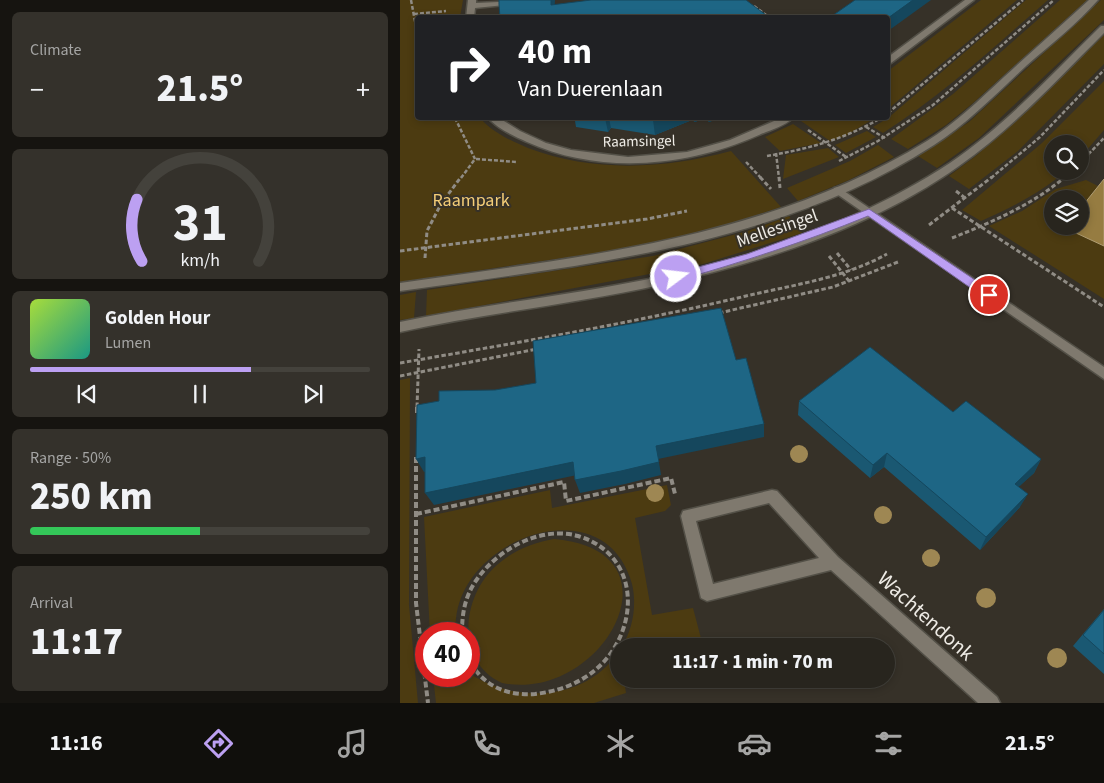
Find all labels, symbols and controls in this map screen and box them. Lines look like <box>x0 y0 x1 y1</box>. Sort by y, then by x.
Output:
text: 40 m <box>518 27 592 77</box>
icon: right <box>435 35 500 100</box>
text: Climate <box>30 39 81 61</box>
text: 21.5° <box>157 62 243 116</box>
text: − <box>30 70 44 110</box>
text: + <box>356 70 370 110</box>
text: Van Duerenlaan <box>518 73 663 105</box>
street label: Raamsingel <box>602 130 676 153</box>
map controls <box>1044 135 1089 235</box>
button: search <box>1044 135 1089 180</box>
text: 31 <box>173 187 227 261</box>
park label: Raampark <box>432 188 510 213</box>
button: layers <box>1044 190 1089 235</box>
street label: Mellesingel <box>733 203 821 254</box>
text: km/h <box>180 248 220 273</box>
position arrow <box>649 250 701 302</box>
pin <box>968 274 1010 316</box>
icon: arrive <box>975 281 1003 309</box>
text: Golden Hour <box>105 305 210 332</box>
text: Lumen <box>105 332 151 354</box>
icon: previous <box>73 380 101 408</box>
icon: pause <box>186 380 214 408</box>
icon: next <box>299 380 327 408</box>
text: Range · 50% <box>30 447 111 469</box>
text: 250 km <box>30 470 152 524</box>
street label: Wachtendonk <box>871 564 982 668</box>
text: Arrival <box>30 592 73 614</box>
text: 11:17 <box>30 615 123 669</box>
speed limit sign: 40 <box>415 622 480 687</box>
text: 11:17 · 1 min · 70 m <box>672 649 833 676</box>
icon: directions <box>201 726 236 761</box>
icon: music <box>335 726 370 761</box>
icon: phone <box>469 726 504 761</box>
icon: climate <box>603 726 638 761</box>
icon: car <box>737 726 772 761</box>
icon: filters <box>871 726 906 761</box>
text: 11:16 <box>49 727 103 759</box>
text: 21.5° <box>1005 727 1054 759</box>

